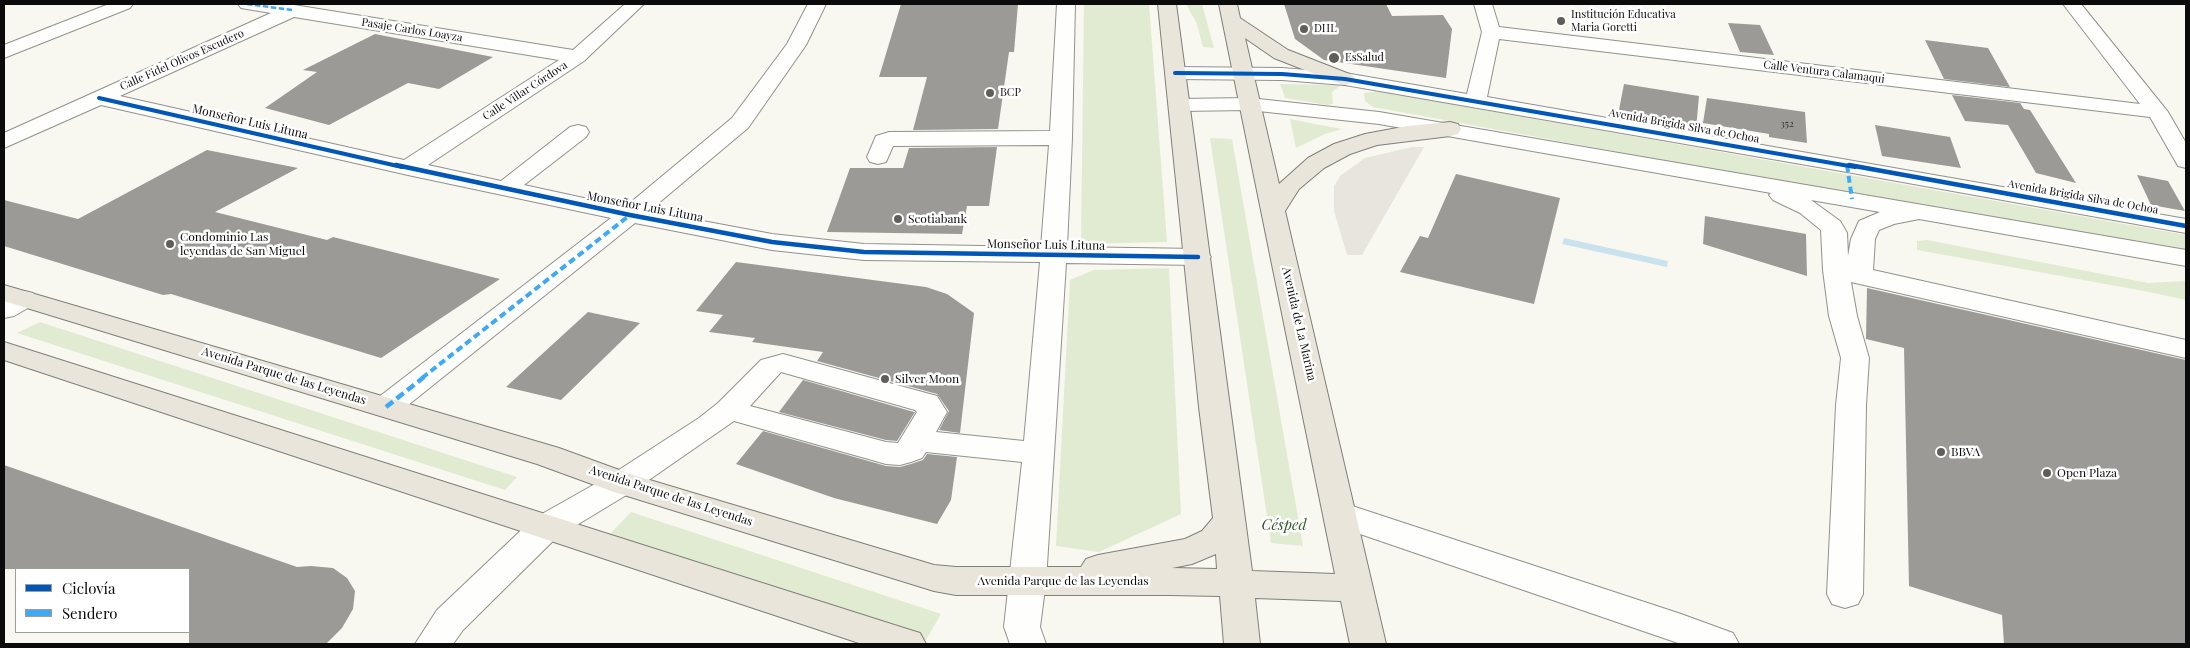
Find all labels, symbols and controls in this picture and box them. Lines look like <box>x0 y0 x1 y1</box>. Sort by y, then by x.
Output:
place label: Institución Educativa Maria Goretti <box>1571 8 1676 34</box>
street label: Pasaje Carlos Loayza <box>361 15 463 45</box>
marker: Institución Educativa Maria Goretti <box>1555 15 1567 27</box>
place label: DHL <box>1314 22 1337 36</box>
marker: DHL <box>1298 23 1310 35</box>
street label: Calle Fidel Olivos Escudero <box>118 27 246 93</box>
marker: EsSalud <box>1327 51 1341 65</box>
place label: EsSalud <box>1345 51 1384 65</box>
street label: Calle Ventura Calamaqui <box>1763 58 1885 86</box>
street label: Calle Villar Córdova <box>480 59 570 123</box>
place label: BCP <box>1000 86 1021 100</box>
marker: BCP <box>984 87 996 99</box>
street label: Monseñor Luis Lituna <box>191 102 309 142</box>
street label: Avenida Brigida Silva de Ochoa <box>1608 106 1760 146</box>
house number: 352 <box>1780 118 1794 130</box>
street label: Avenida Brigida Silva de Ochoa <box>2007 177 2159 217</box>
street label: Monseñor Luis Lituna <box>586 189 704 225</box>
place label: Scotiabank <box>908 212 967 226</box>
marker: Scotiabank <box>892 213 904 225</box>
place label: Condominio Las leyendas de San Miguel <box>180 230 305 258</box>
street label: Monseñor Luis Lituna <box>987 237 1105 253</box>
marker: Condominio Las leyendas de San Miguel <box>164 238 176 250</box>
street label: Avenida de La Marina <box>1279 266 1319 382</box>
street label: Avenida Parque de las Leyendas <box>200 344 368 408</box>
place label: Silver Moon <box>895 372 959 386</box>
marker: Silver Moon <box>879 373 891 385</box>
place label: BBVA <box>1951 445 1980 459</box>
marker: BBVA <box>1935 446 1947 458</box>
street label: Avenida Parque de las Leyendas <box>587 463 755 529</box>
place label: Open Plaza <box>2057 466 2117 480</box>
marker: Open Plaza <box>2041 467 2053 479</box>
park label: Césped <box>1261 516 1307 534</box>
legend <box>15 568 190 633</box>
street label: Avenida Parque de las Leyendas <box>977 574 1149 588</box>
text: Ciclovía <box>62 578 115 598</box>
text: Sendero <box>62 603 118 623</box>

